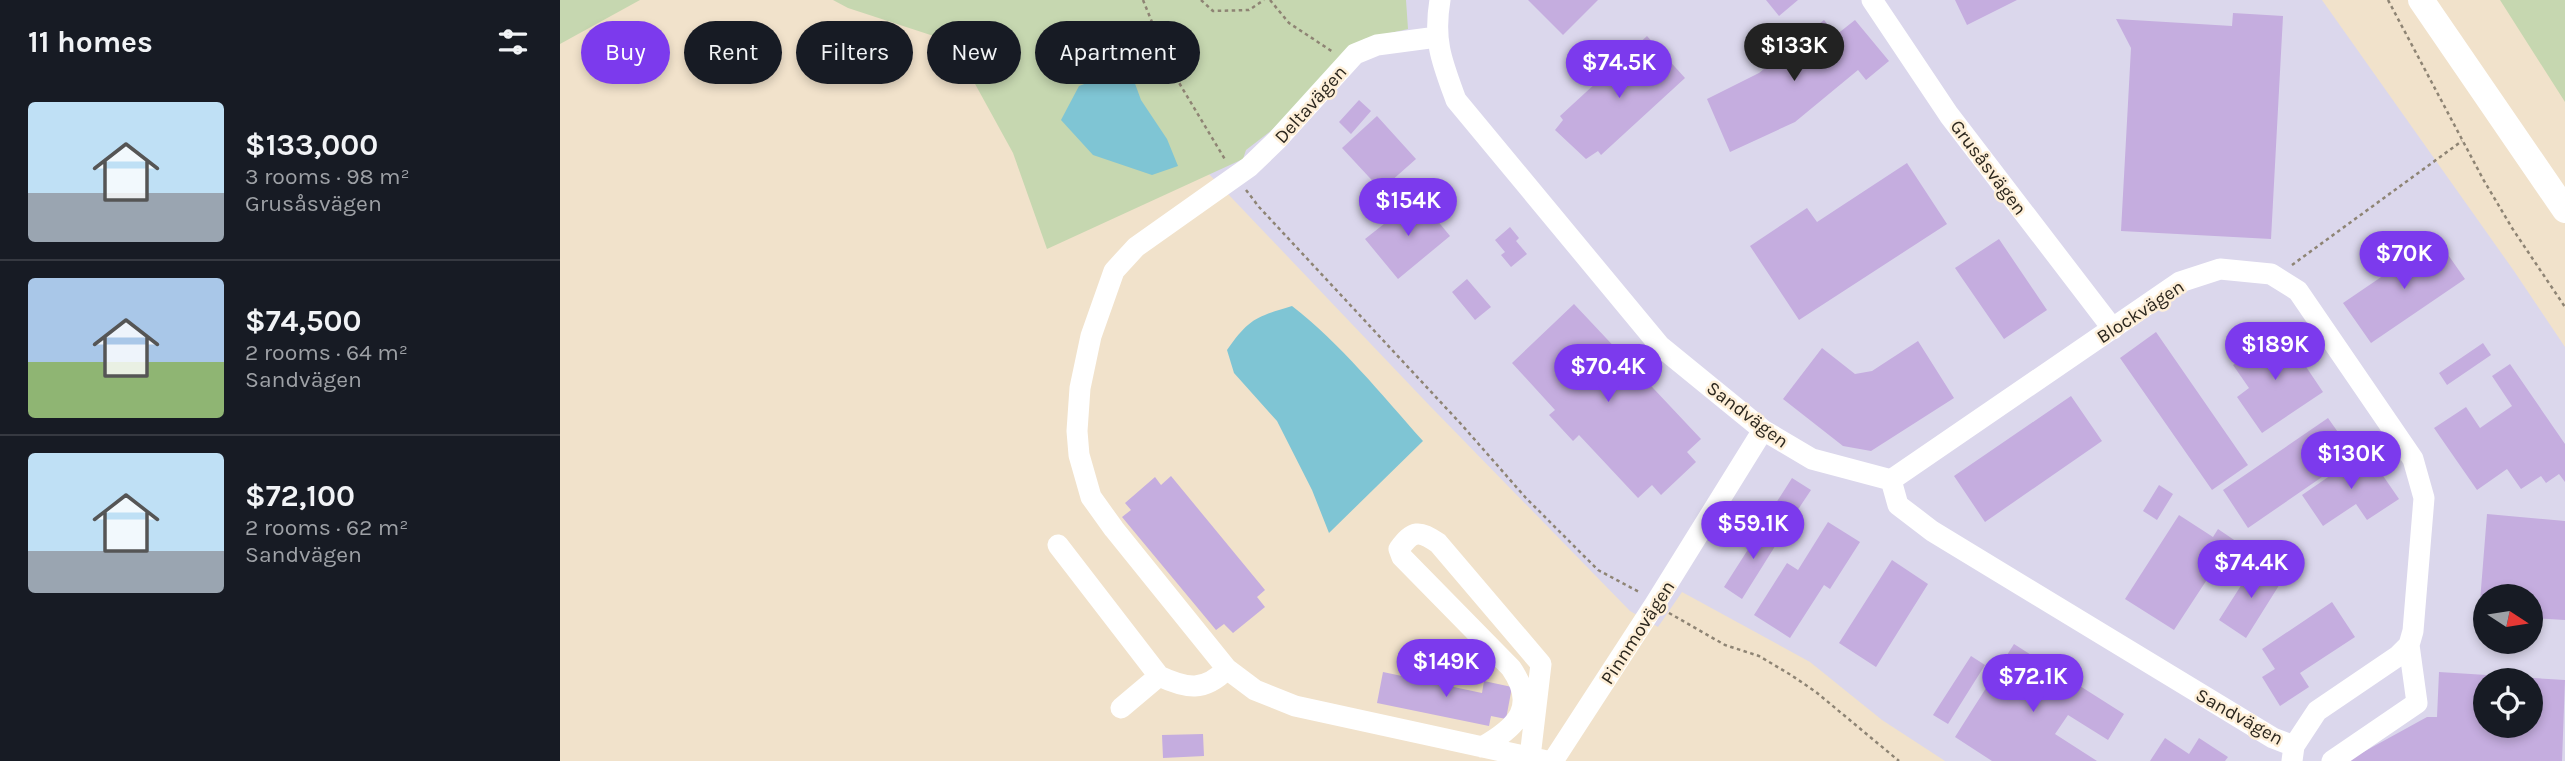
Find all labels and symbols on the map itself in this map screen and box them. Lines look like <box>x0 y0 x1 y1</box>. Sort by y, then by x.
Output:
pin: $133K <box>1745 24 1843 83</box>
pin: $74.5K <box>1562 41 1676 100</box>
street label: Deltavägen <box>1270 61 1351 148</box>
street label: Grusåsvägen <box>1945 116 2031 219</box>
pin: $154K <box>1359 178 1457 238</box>
pin: $70K <box>2363 232 2445 291</box>
street label: Blockvägen <box>2093 275 2188 348</box>
pin: $189K <box>2226 322 2324 382</box>
pin: $70.4K <box>1551 344 1665 404</box>
street label: Sandvägen <box>1702 377 1793 453</box>
pin: $130K <box>2302 432 2400 491</box>
pin: $59.1K <box>1696 502 1810 561</box>
pin: $74.4K <box>2194 540 2308 600</box>
street label: Pinnmovägen <box>1596 577 1680 689</box>
north arrow <box>2473 584 2543 654</box>
pin: $149K <box>1397 640 1495 699</box>
pin: $72.1K <box>1976 654 2090 714</box>
street label: Sandvägen <box>2192 684 2287 750</box>

